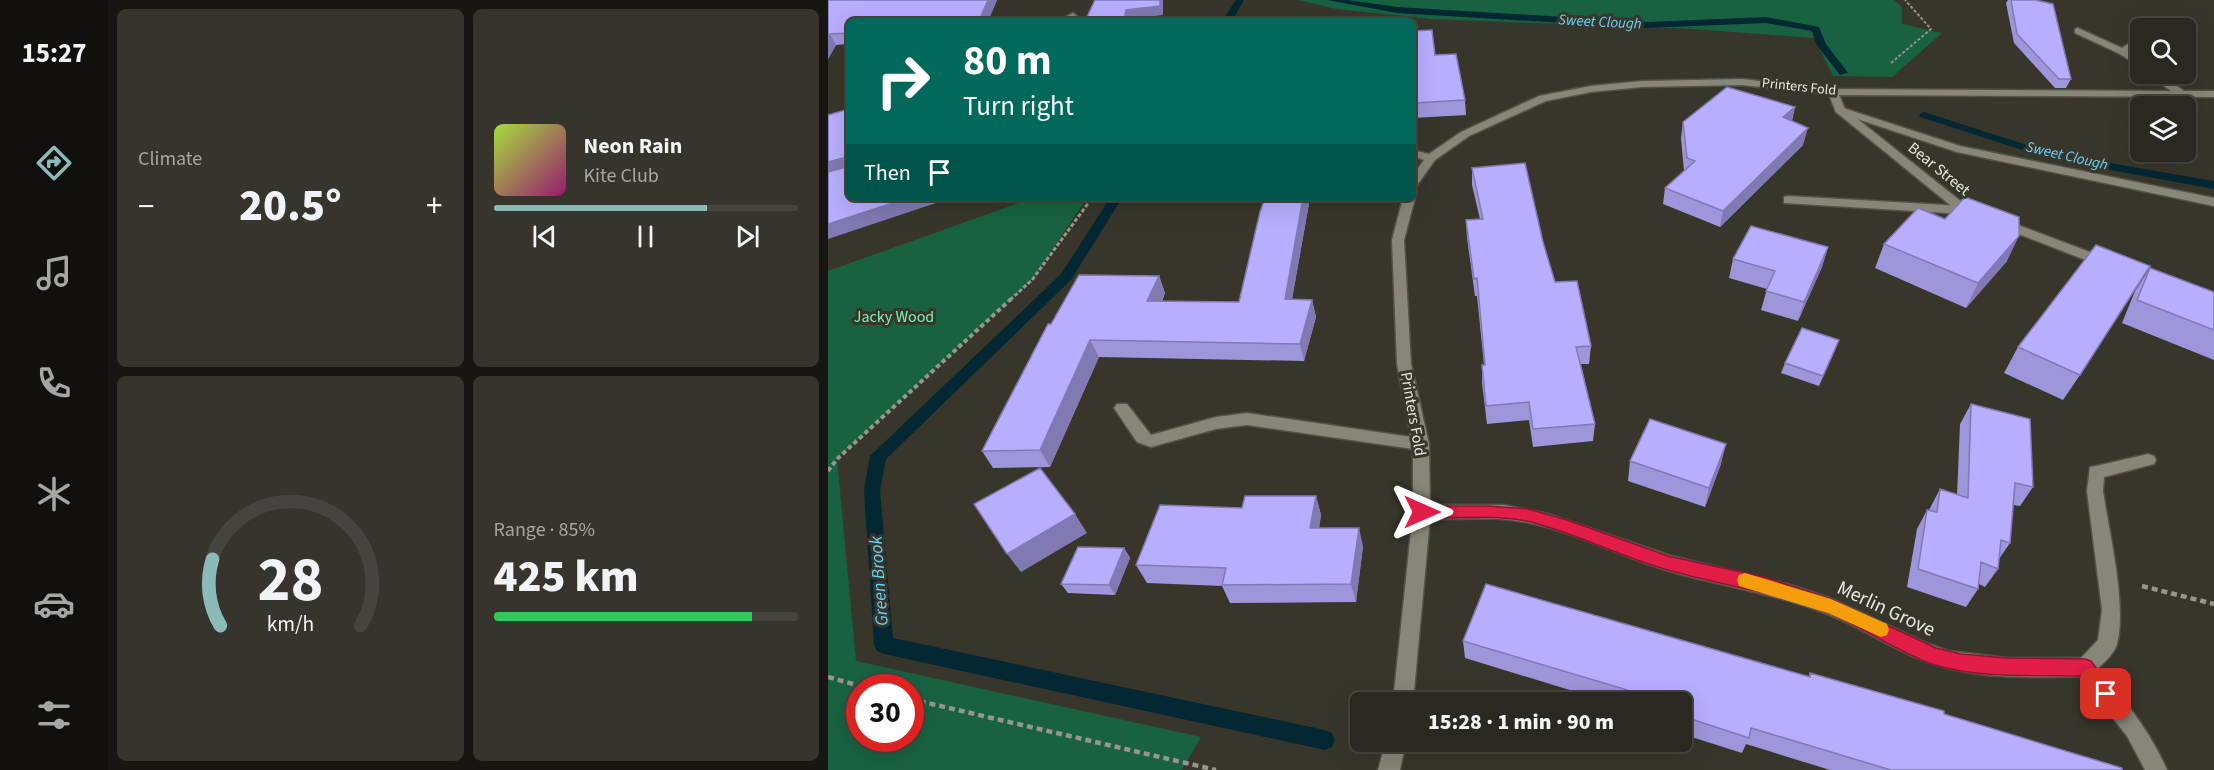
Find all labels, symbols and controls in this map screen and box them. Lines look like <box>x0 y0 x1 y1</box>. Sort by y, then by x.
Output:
water label: Sweet Clough <box>1558 9 1642 35</box>
map controls <box>2130 18 2196 162</box>
button: search <box>2130 18 2196 84</box>
text: 80 m <box>963 31 1052 91</box>
text: 15:27 <box>21 34 87 73</box>
icon: right <box>864 42 942 120</box>
street label: Printers Fold <box>1761 73 1837 101</box>
text: Turn right <box>963 87 1074 126</box>
button: layers <box>2130 96 2196 162</box>
text: Neon Rain <box>584 130 682 162</box>
water label: Sweet Clough <box>2024 136 2110 176</box>
street label: Bear Street <box>1903 137 1975 201</box>
icon: directions <box>33 142 75 184</box>
text: Climate <box>138 145 202 173</box>
icon: arrive <box>923 156 956 189</box>
text: Then <box>864 157 911 189</box>
text: Kite Club <box>584 162 659 190</box>
text: 20.5° <box>239 174 342 238</box>
text: − <box>138 183 154 230</box>
text: + <box>426 183 443 230</box>
icon: previous <box>528 220 561 253</box>
icon: pause <box>629 220 662 253</box>
icon: next <box>731 220 764 253</box>
icon: music <box>33 252 75 294</box>
park label: Jacky Wood <box>854 306 934 328</box>
icon: phone <box>33 362 75 404</box>
street label: Printers Fold <box>1395 370 1431 458</box>
icon: climate <box>33 473 75 515</box>
position arrow <box>1390 480 1454 544</box>
text: Range · 85% <box>494 516 595 544</box>
water label: Green Brook <box>863 535 895 627</box>
text: 28 <box>257 536 323 625</box>
text: 425 km <box>494 545 639 609</box>
street label: Merlin Grove <box>1832 574 1940 644</box>
icon: car <box>33 583 75 625</box>
text: km/h <box>266 609 314 640</box>
pin <box>2080 668 2131 719</box>
speed limit sign: 30 <box>846 674 924 752</box>
icon: arrive <box>2089 677 2122 710</box>
icon: filters <box>33 694 75 736</box>
text: 15:28 · 1 min · 90 m <box>1428 706 1614 738</box>

